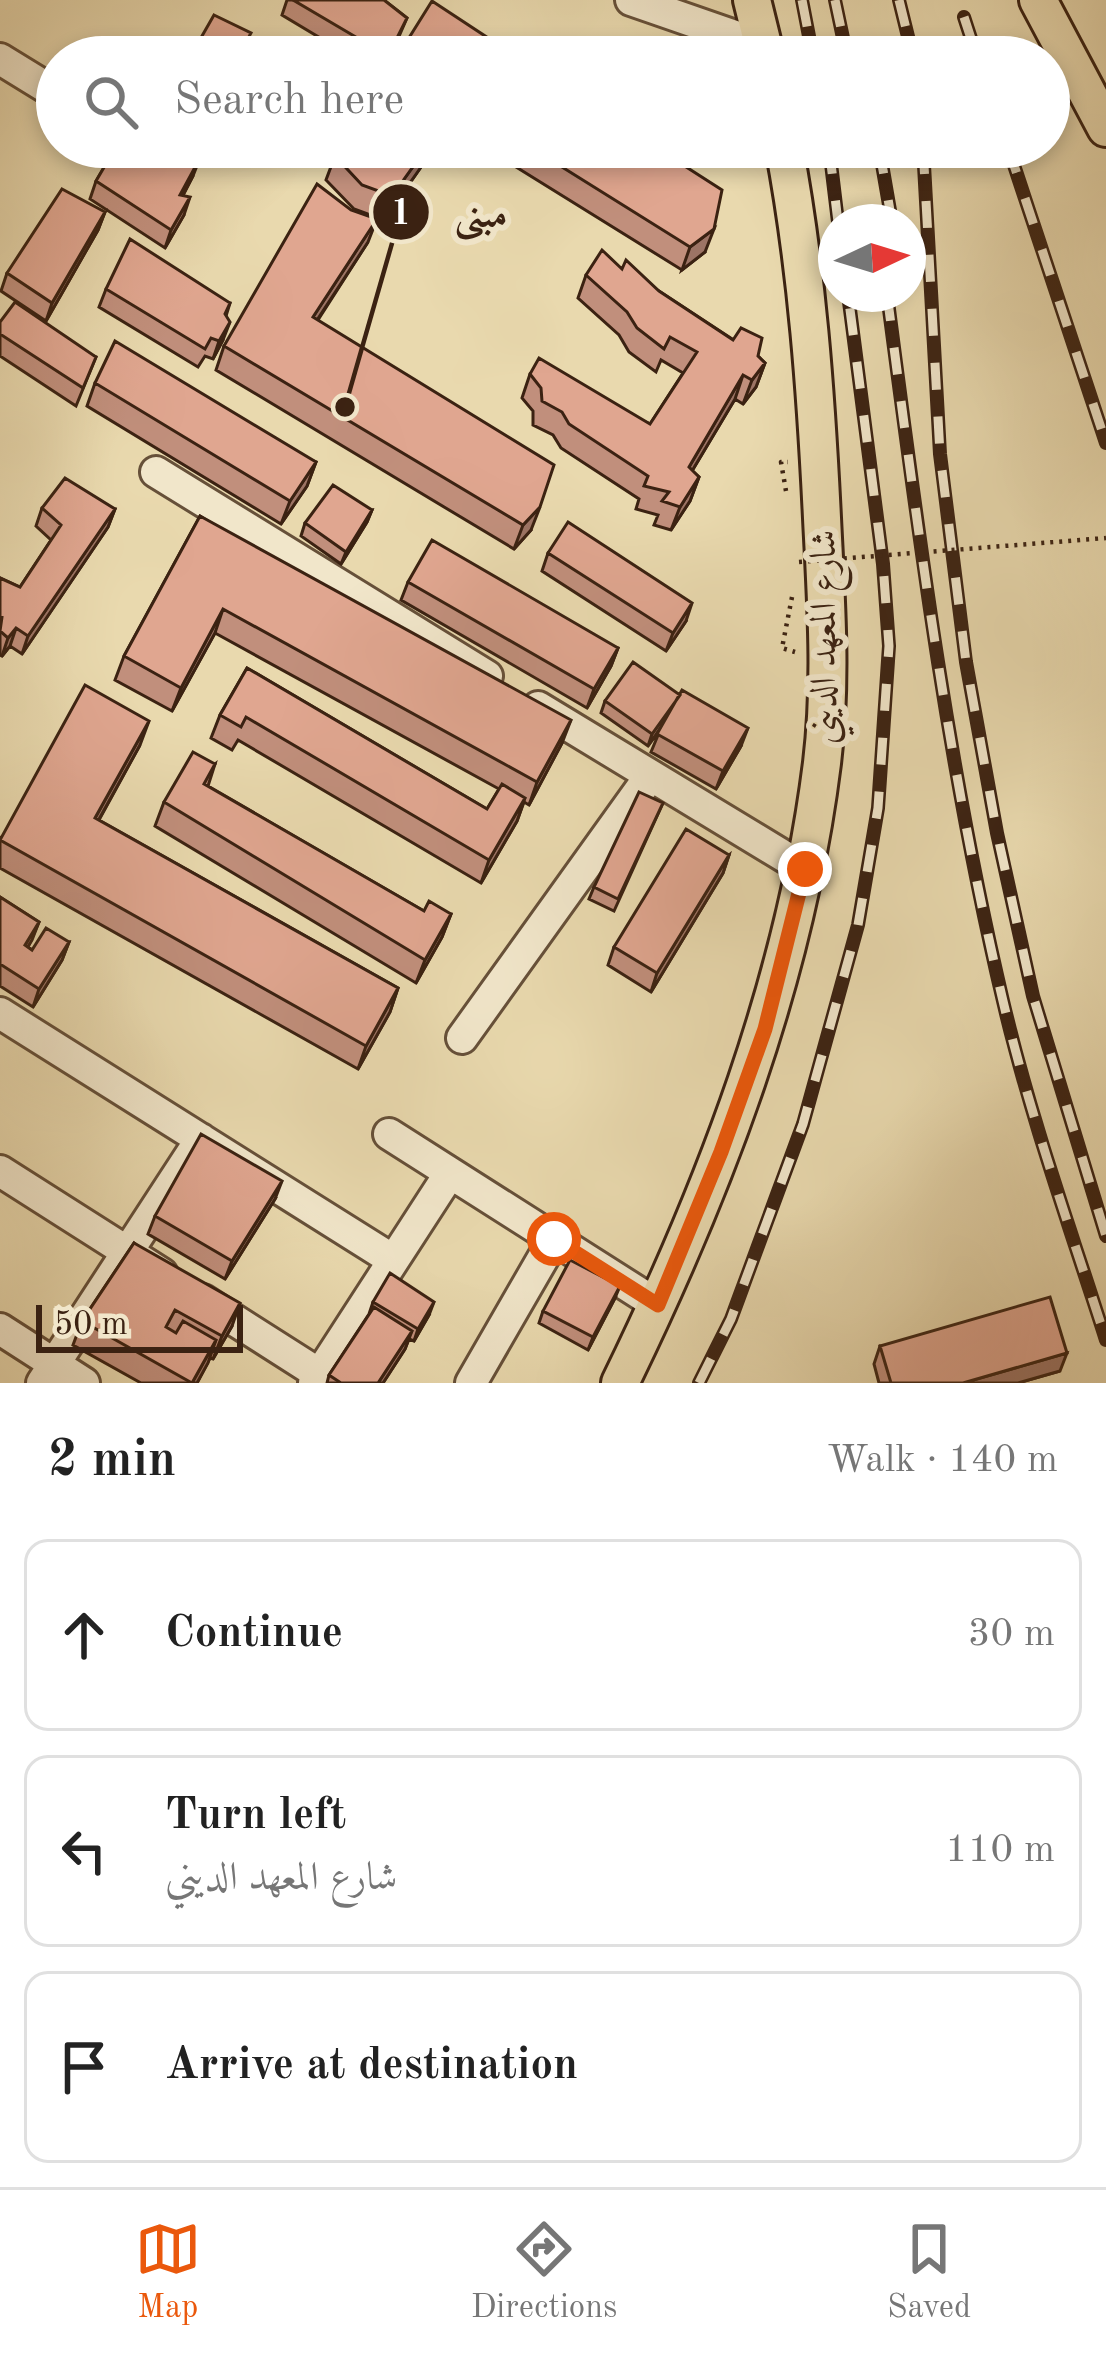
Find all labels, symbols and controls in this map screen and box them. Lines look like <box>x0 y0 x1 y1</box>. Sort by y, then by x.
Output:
search box <box>36 36 1070 168</box>
icon: search <box>78 69 144 135</box>
text: Search here <box>174 79 404 124</box>
callout: مبنى <box>371 174 532 249</box>
text: مبنى <box>454 196 508 241</box>
text: 1 <box>391 197 411 233</box>
north arrow <box>818 204 926 312</box>
street label: شارع المعهد الديني <box>808 530 855 744</box>
route end <box>778 842 832 896</box>
route start <box>527 1212 581 1266</box>
scale bar <box>36 1299 243 1352</box>
text: 50 m <box>54 1309 128 1342</box>
text: 2 min <box>48 1436 176 1487</box>
text: Walk · 140 m <box>827 1441 1058 1480</box>
icon: ahead <box>51 1602 117 1668</box>
text: Continue <box>165 1612 343 1657</box>
text: 30 m <box>968 1615 1055 1654</box>
text: Turn left <box>165 1794 346 1839</box>
icon: left <box>51 1818 117 1884</box>
text: 110 m <box>945 1831 1055 1870</box>
text: شارع المعهد الديني <box>165 1859 397 1898</box>
icon: arrive <box>51 2034 117 2100</box>
text: Arrive at destination <box>165 2044 578 2089</box>
tab: Map <box>135 2216 201 2329</box>
tab: Directions <box>471 2216 617 2329</box>
tab: Saved <box>887 2216 971 2329</box>

